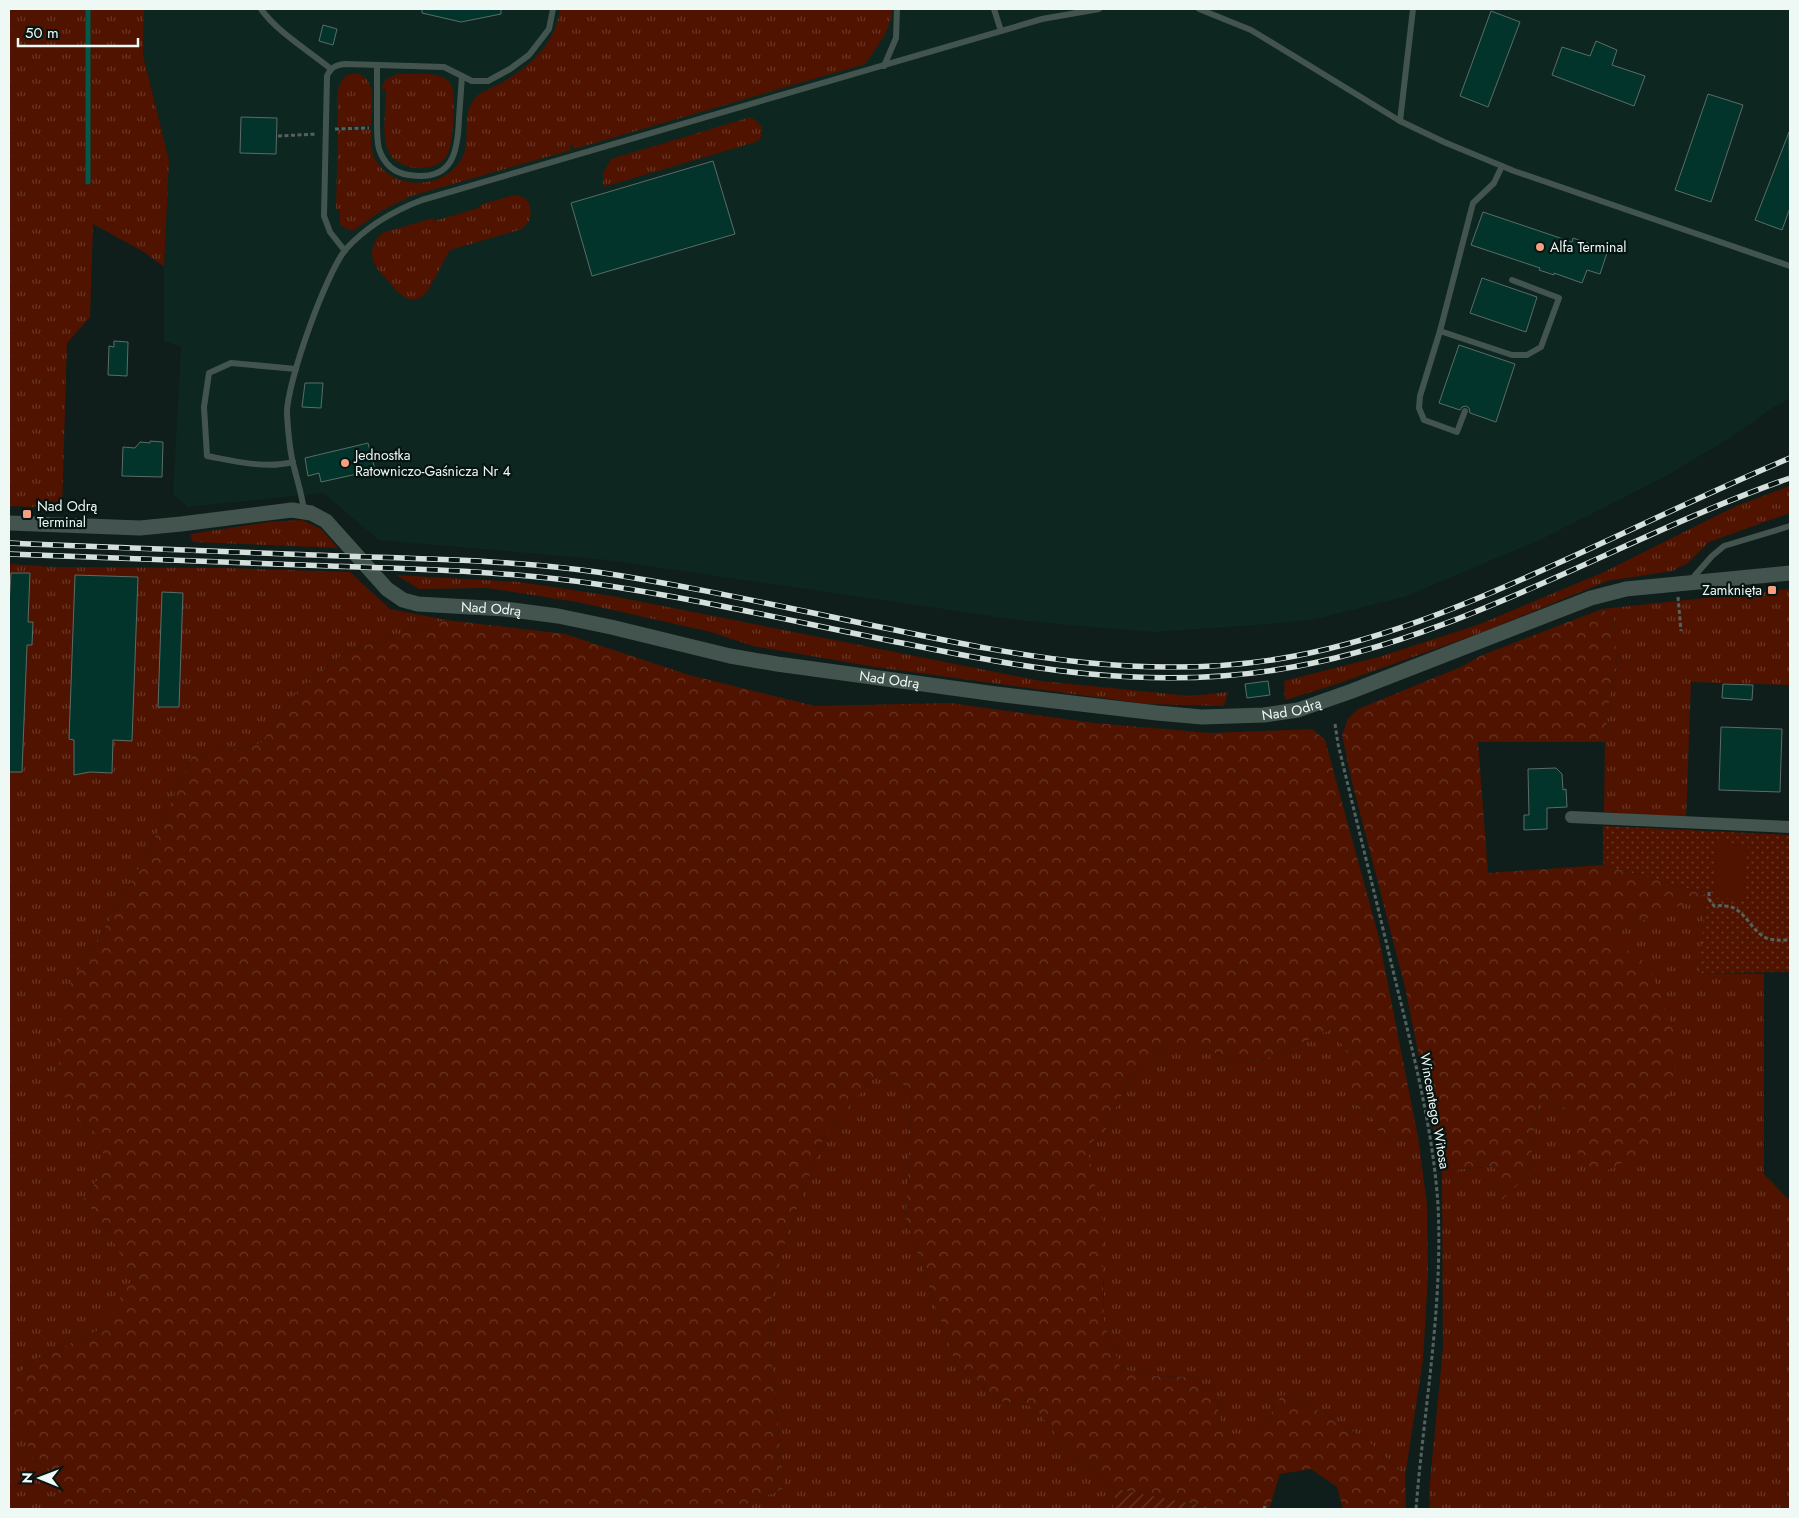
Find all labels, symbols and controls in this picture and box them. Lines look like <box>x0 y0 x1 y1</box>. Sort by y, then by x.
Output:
scale bar <box>18 15 138 47</box>
text: 50 m <box>25 22 59 44</box>
place label: Alfa Terminal <box>1550 237 1626 257</box>
marker: Alfa Terminal <box>1534 241 1546 253</box>
place label: Jednostka Ratowniczo-Gaśnicza Nr 4 <box>353 445 511 481</box>
marker: Jednostka Ratowniczo-Gaśnicza Nr 4 <box>339 457 351 469</box>
place label: Nad Odrą Terminal <box>37 496 98 532</box>
marker: Nad Odrą Terminal <box>21 508 33 520</box>
place label: Zamknięta <box>1702 580 1762 600</box>
marker: Zamknięta <box>1766 584 1778 596</box>
street label: Nad Odrą <box>460 596 523 621</box>
street label: Nad Odrą <box>858 665 921 693</box>
street label: Nad Odrą <box>1260 693 1324 725</box>
street label: Wincentego Witosa <box>1415 1051 1455 1171</box>
north arrow <box>15 1453 65 1503</box>
text: N <box>17 1472 37 1484</box>

